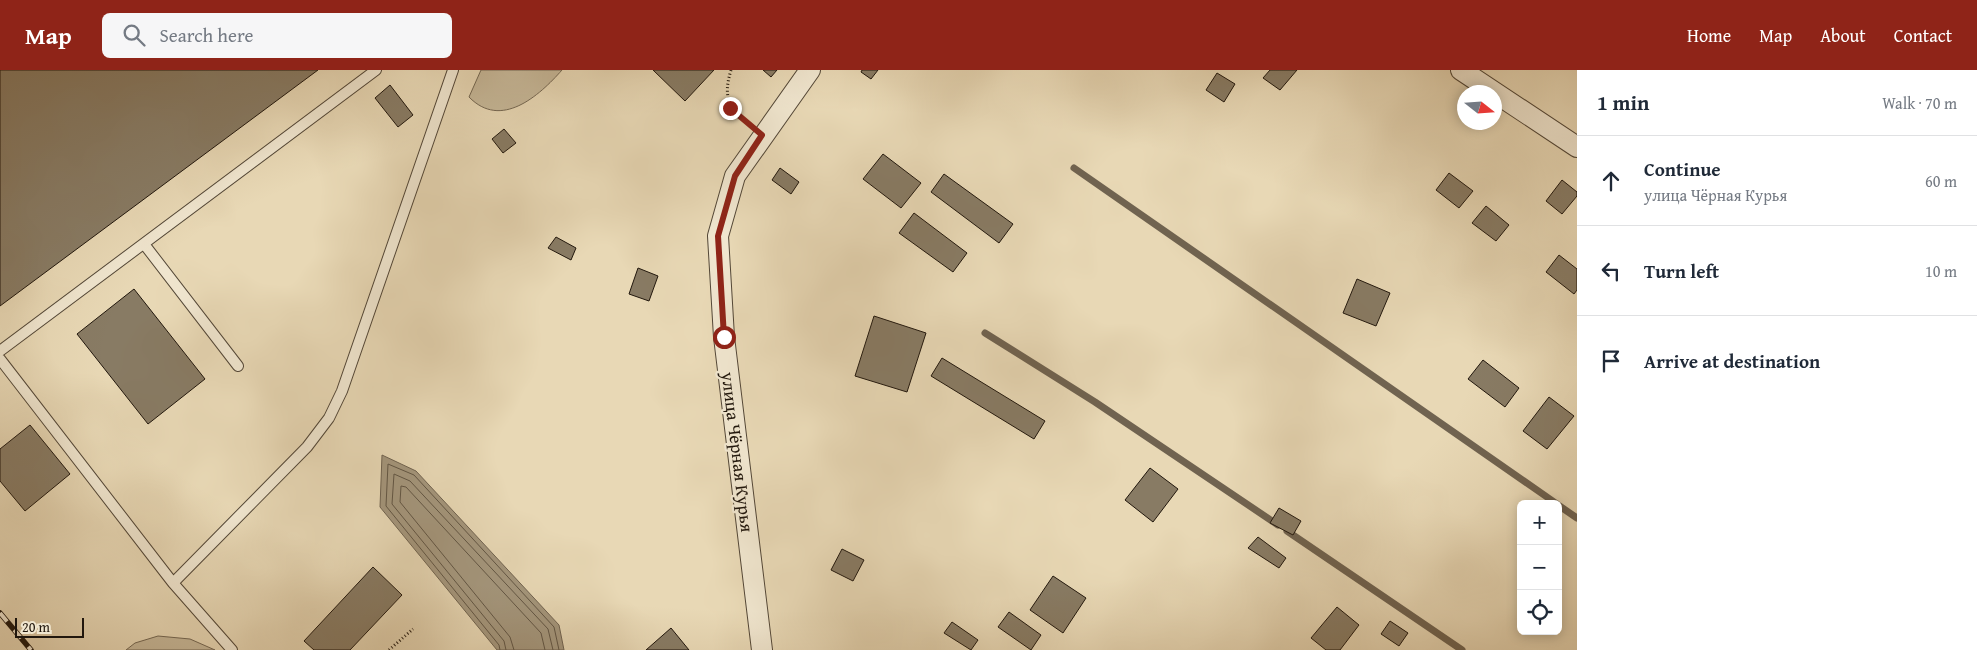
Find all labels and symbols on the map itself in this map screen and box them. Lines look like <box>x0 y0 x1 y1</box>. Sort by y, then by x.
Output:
north arrow <box>1457 85 1502 130</box>
route end <box>719 97 742 120</box>
route start <box>713 326 736 349</box>
street label: улица Чёрная Курья <box>715 369 761 534</box>
scale bar <box>15 615 84 638</box>

